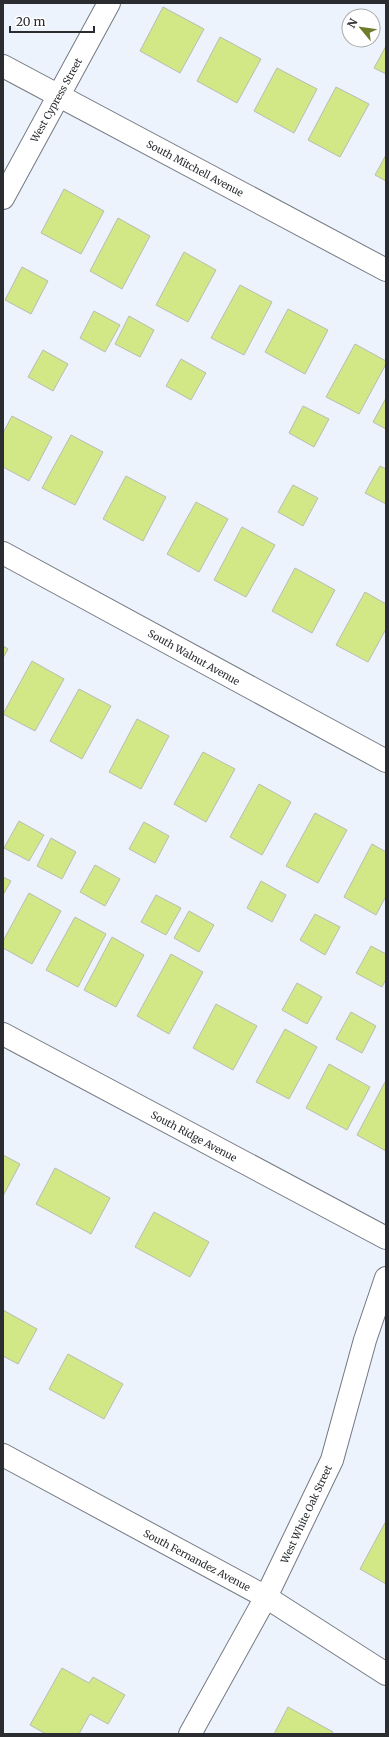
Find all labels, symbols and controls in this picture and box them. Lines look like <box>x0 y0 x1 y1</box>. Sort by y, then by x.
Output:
scale bar <box>10 8 94 34</box>
north arrow <box>341 8 381 48</box>
text: 20 m <box>16 14 45 29</box>
text: N <box>344 16 361 30</box>
street label: West Cypress Street <box>27 56 85 146</box>
street label: South Mitchell Avenue <box>144 137 245 200</box>
street label: South Walnut Avenue <box>146 627 242 688</box>
street label: South Ridge Avenue <box>148 1108 239 1165</box>
street label: West White Oak Street <box>278 1463 335 1566</box>
street label: South Fernandez Avenue <box>141 1527 252 1594</box>

